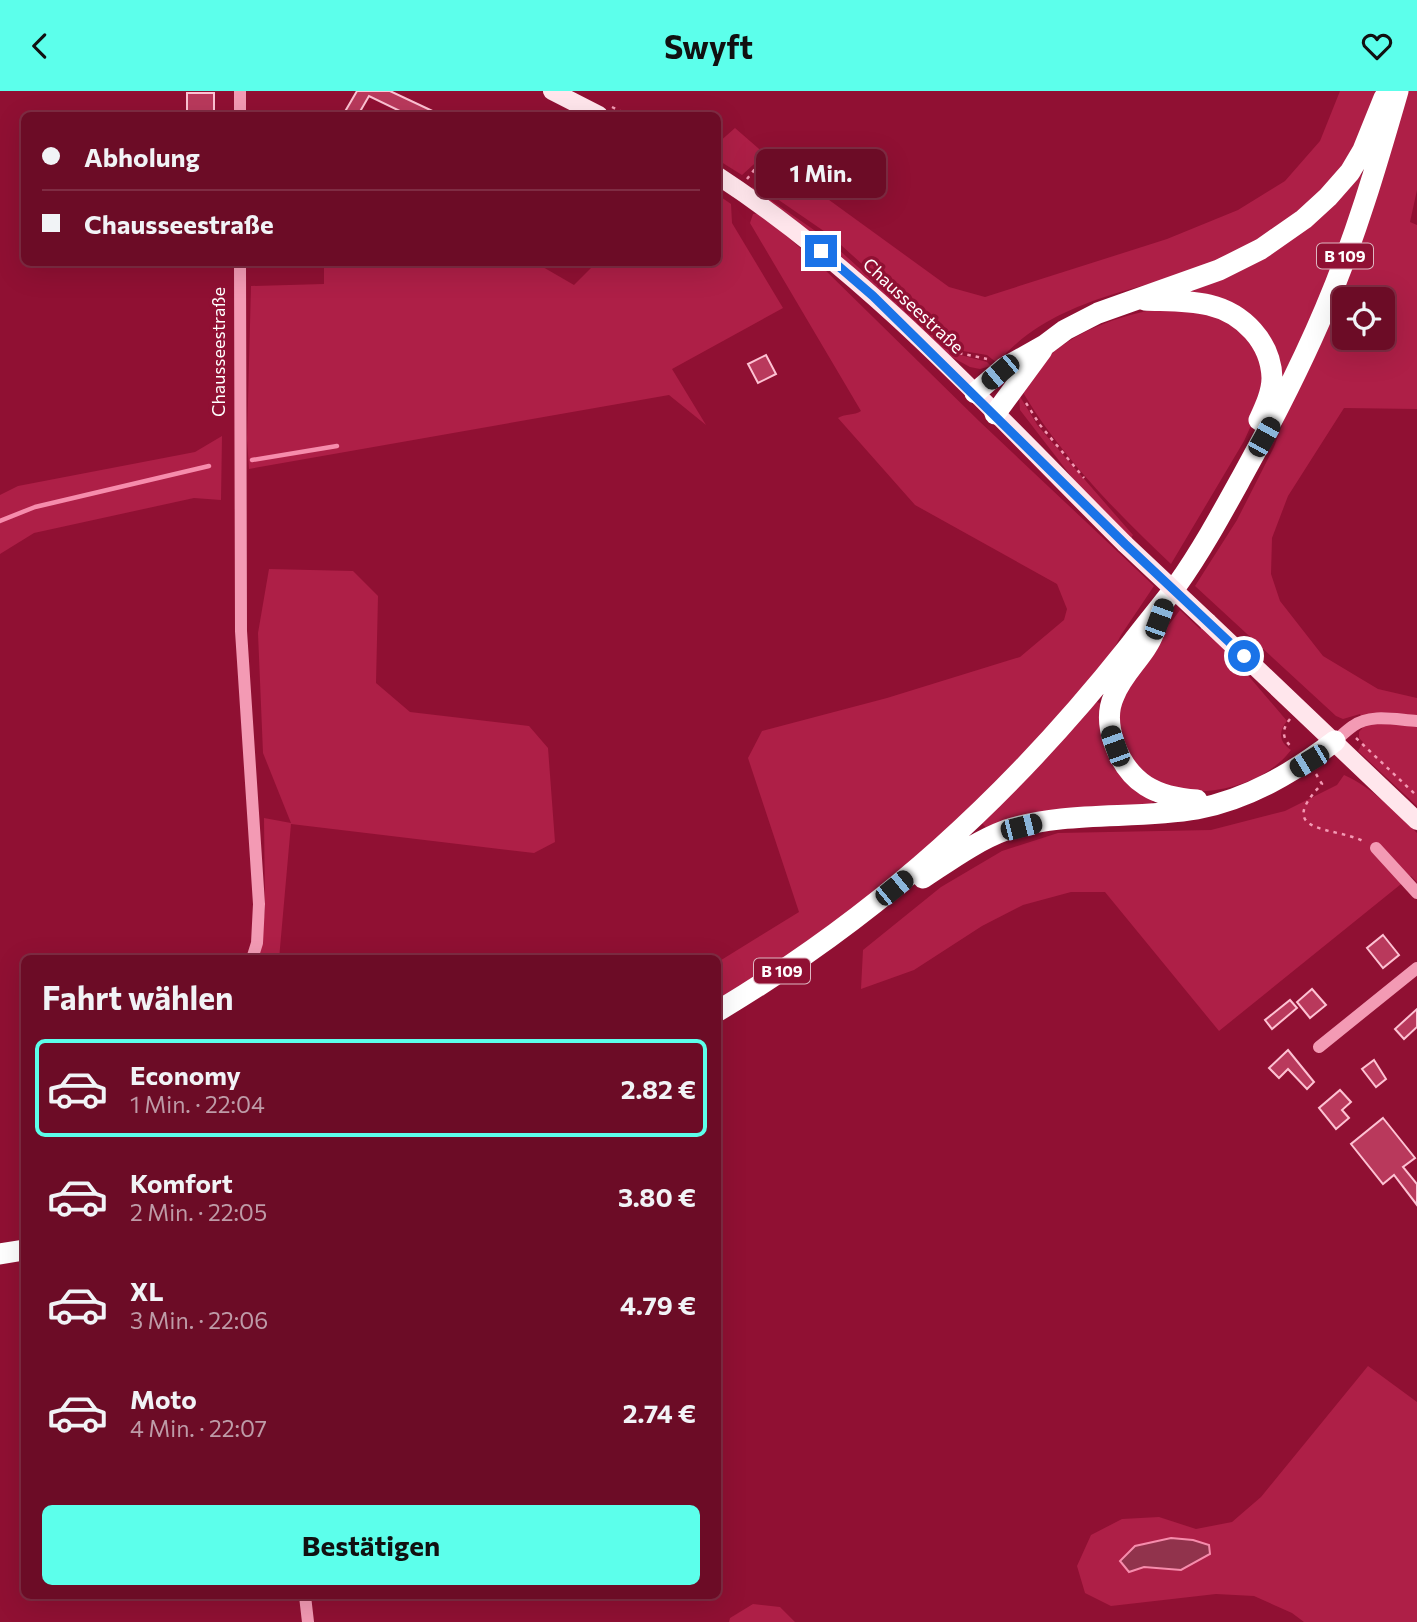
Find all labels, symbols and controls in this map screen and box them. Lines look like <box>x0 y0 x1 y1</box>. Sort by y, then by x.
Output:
text: Swyft <box>664 26 753 66</box>
icon: back <box>21 27 59 65</box>
icon: heart <box>1358 27 1396 65</box>
text: Abholung <box>84 141 200 172</box>
callout: 1 Min. <box>756 149 886 199</box>
text: 1 Min. <box>790 159 852 187</box>
text: Chausseestraße <box>84 208 274 239</box>
route end <box>805 235 837 267</box>
road number: B 109 <box>1317 244 1373 269</box>
street label: Chausseestraße <box>859 253 969 358</box>
street label: Chausseestraße <box>207 287 229 417</box>
map controls <box>1332 287 1395 350</box>
button: locate <box>1332 287 1395 350</box>
car <box>978 350 1023 394</box>
car <box>1245 414 1284 460</box>
car <box>1142 596 1177 642</box>
route start <box>1228 640 1260 672</box>
car <box>1098 723 1133 769</box>
car <box>1286 741 1333 781</box>
car <box>999 812 1044 842</box>
car <box>872 867 917 909</box>
road number: B 109 <box>754 958 810 983</box>
text: Fahrt wählen <box>42 977 234 1017</box>
icon: car <box>46 1057 109 1120</box>
text: Economy <box>130 1059 241 1090</box>
text: 2.82 € <box>621 1073 696 1104</box>
text: 1 Min. · 22:04 <box>130 1090 265 1118</box>
icon: car <box>46 1165 109 1228</box>
text: Komfort <box>130 1167 233 1198</box>
text: 3.80 € <box>618 1181 696 1212</box>
text: 2 Min. · 22:05 <box>130 1198 267 1226</box>
icon: car <box>46 1273 109 1336</box>
text: XL <box>130 1275 164 1306</box>
text: 4.79 € <box>620 1289 696 1320</box>
text: 3 Min. · 22:06 <box>130 1306 268 1334</box>
icon: car <box>46 1381 109 1444</box>
text: Moto <box>130 1383 197 1414</box>
text: 2.74 € <box>623 1397 696 1428</box>
text: 4 Min. · 22:07 <box>130 1414 267 1442</box>
button: Bestätigen <box>42 1505 700 1585</box>

